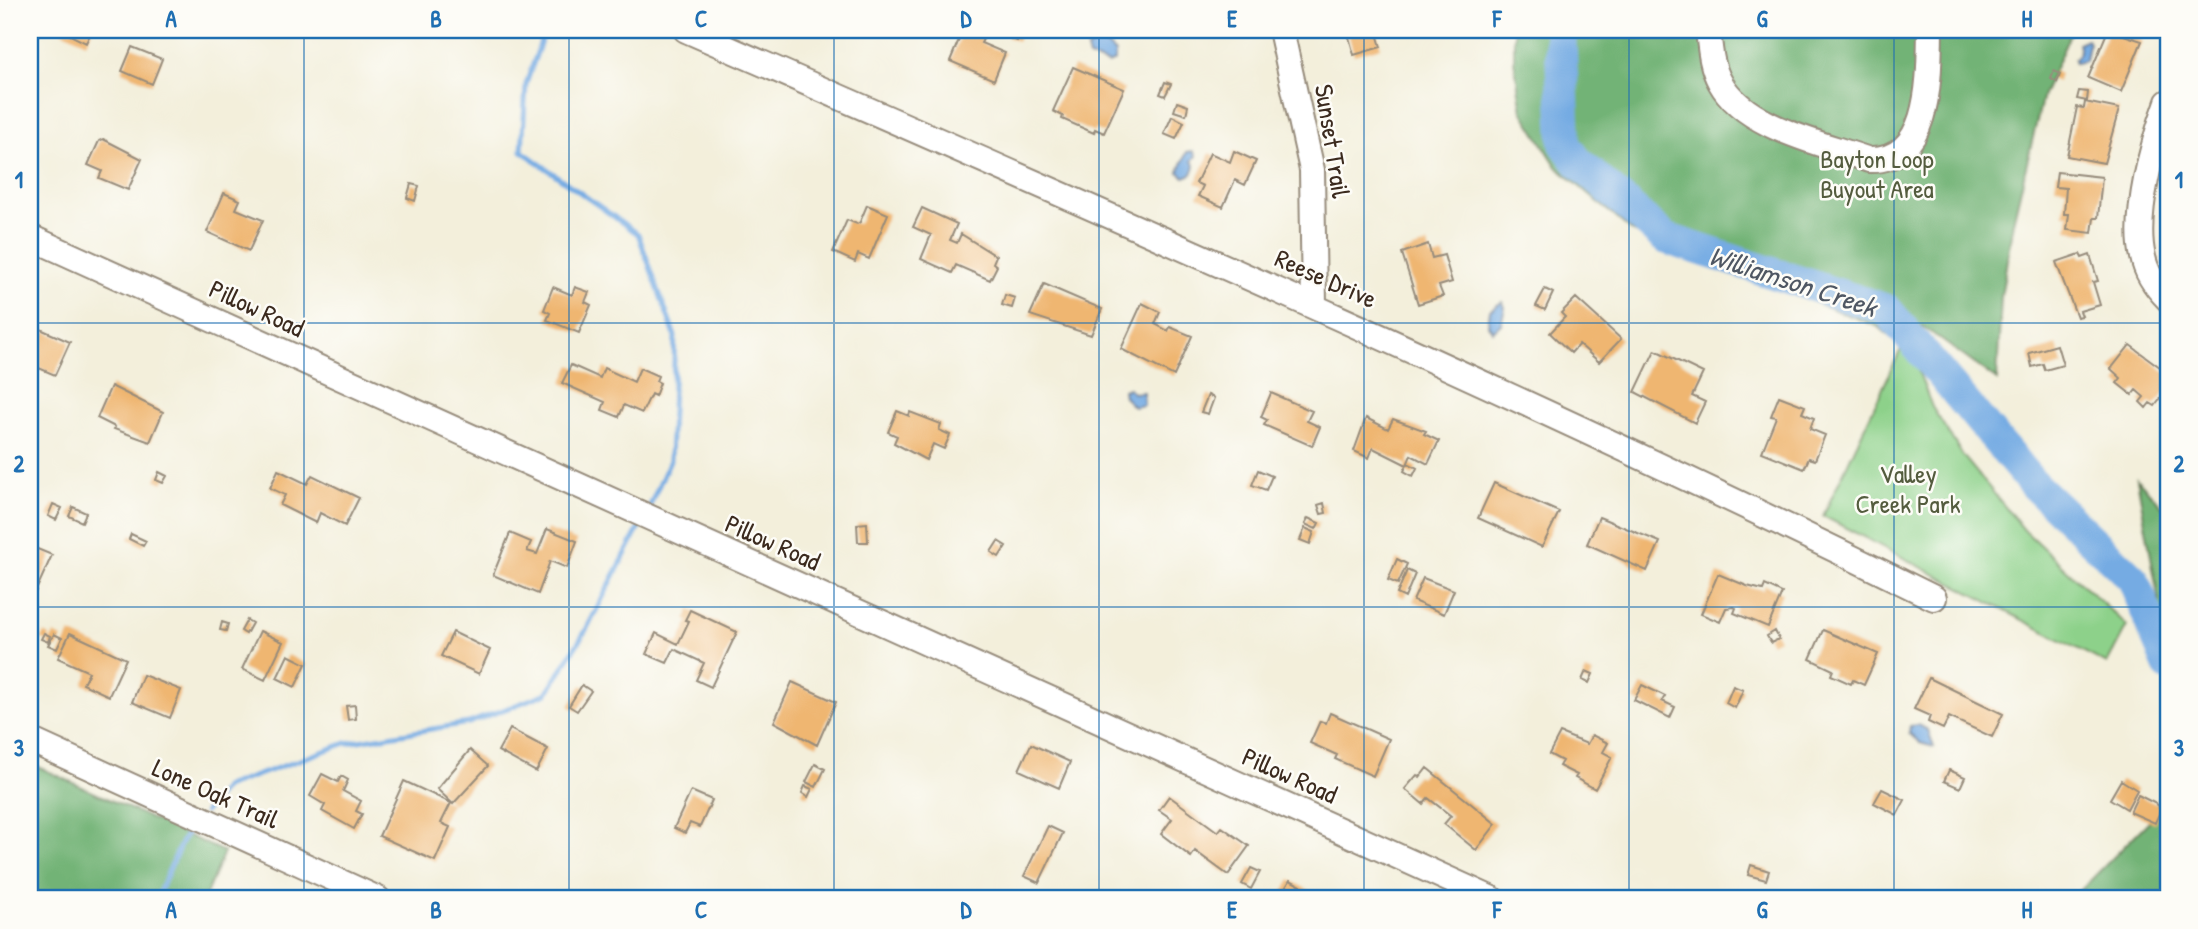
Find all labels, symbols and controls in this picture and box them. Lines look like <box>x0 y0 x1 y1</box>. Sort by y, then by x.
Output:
text: A <box>165 3 177 34</box>
text: B <box>430 3 442 34</box>
text: C <box>695 3 707 34</box>
text: D <box>961 3 973 34</box>
text: E <box>1227 3 1238 34</box>
text: F <box>1492 3 1503 34</box>
text: G <box>1756 3 1768 34</box>
text: H <box>2022 3 2033 34</box>
street label: Sunset Trail <box>1307 82 1359 200</box>
park label: Bayton Loop Buyout Area <box>1820 141 1934 206</box>
text: 1 <box>15 164 23 195</box>
text: 1 <box>2175 164 2183 195</box>
water label: Williamson Creek <box>1705 236 1883 327</box>
street label: Reese Drive <box>1270 240 1382 316</box>
street label: Pillow Road <box>204 271 310 345</box>
text: 2 <box>14 448 25 479</box>
text: 2 <box>2174 448 2185 479</box>
park label: Valley Creek Park <box>1855 456 1961 521</box>
street label: Pillow Road <box>720 506 826 578</box>
text: 3 <box>14 732 24 763</box>
text: 3 <box>2174 732 2184 763</box>
street label: Pillow Road <box>1237 739 1343 811</box>
street label: Lone Oak Trail <box>147 750 285 836</box>
text: A <box>165 894 177 925</box>
text: B <box>430 894 442 925</box>
text: C <box>695 894 707 925</box>
text: D <box>961 894 973 925</box>
text: E <box>1227 894 1238 925</box>
text: F <box>1492 894 1503 925</box>
text: G <box>1756 894 1768 925</box>
text: H <box>2022 894 2033 925</box>

